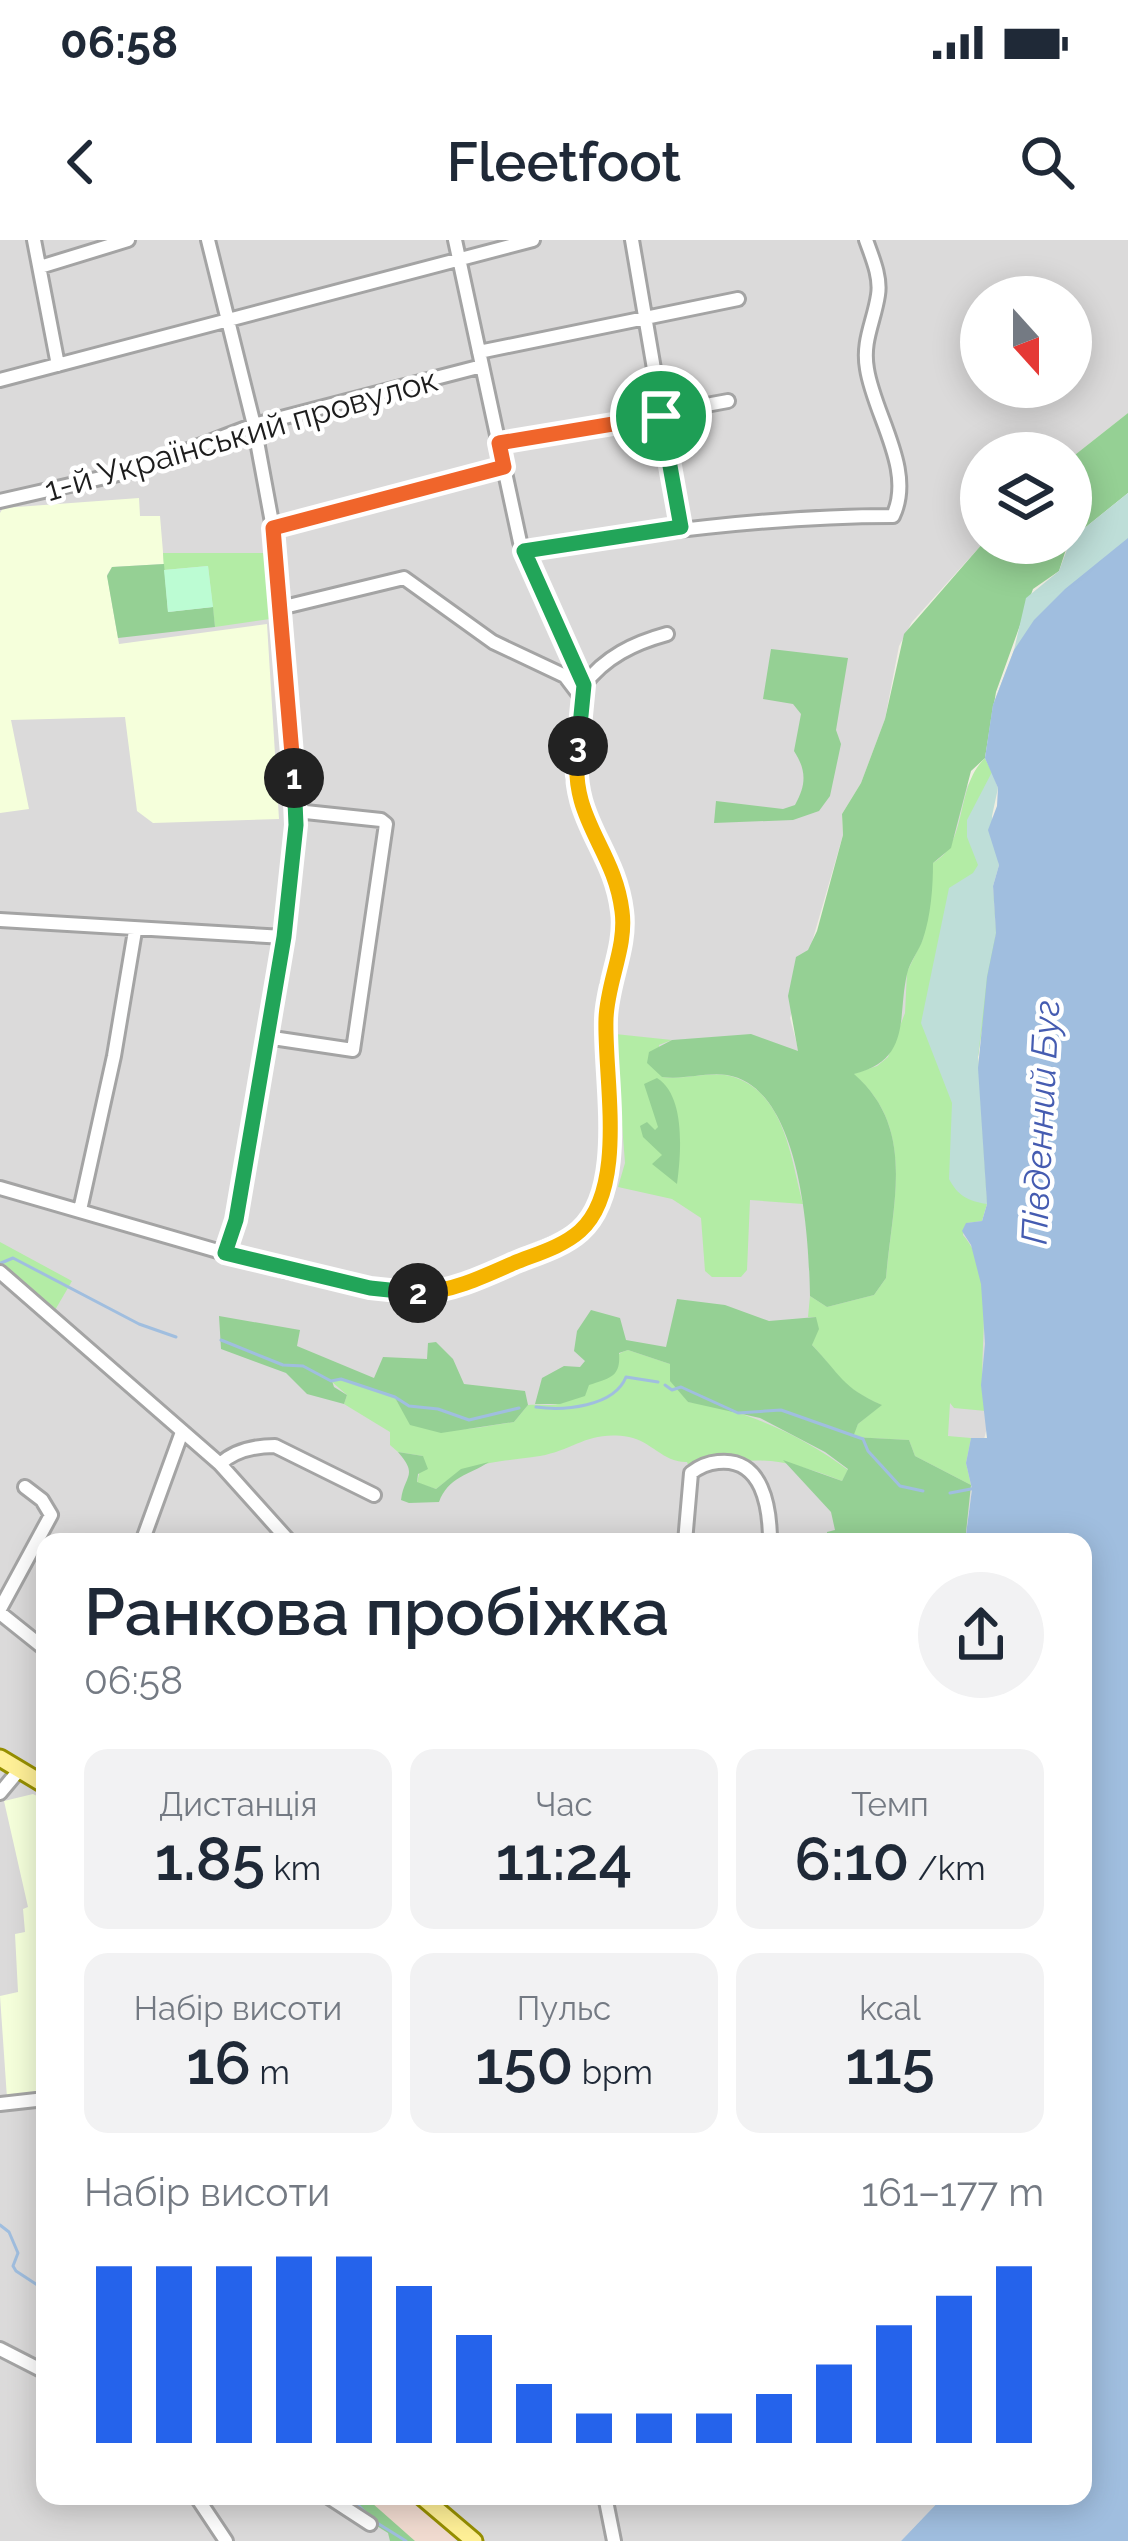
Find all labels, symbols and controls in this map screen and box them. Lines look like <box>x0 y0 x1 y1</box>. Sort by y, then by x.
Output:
text: 06:58 <box>60 16 178 69</box>
icon: back <box>48 129 114 195</box>
icon: search <box>1014 129 1080 195</box>
text: Fleetfoot <box>447 130 681 194</box>
north arrow <box>960 276 1092 408</box>
map controls <box>960 276 1092 564</box>
street label: 1-й Український провулок <box>40 360 442 509</box>
pin <box>610 365 712 467</box>
icon: arrive <box>628 383 694 449</box>
button: layers <box>960 432 1092 564</box>
pin: 3 <box>548 716 608 776</box>
text: 3 <box>569 726 587 765</box>
pin: 1 <box>264 748 324 808</box>
text: 1 <box>286 758 302 797</box>
water label: Південний Буг <box>1013 998 1067 1246</box>
pin: 2 <box>388 1263 448 1323</box>
text: 2 <box>409 1273 427 1312</box>
button: share <box>918 1572 1044 1698</box>
text: Ранкова пробіжка <box>84 1573 669 1650</box>
text: 06:58 <box>84 1657 183 1703</box>
text: Дистанція <box>159 1785 317 1824</box>
text: Час <box>535 1785 593 1824</box>
text: Темп <box>851 1785 929 1824</box>
text: 1.85 <box>155 1824 265 1894</box>
text: 11:24 <box>496 1824 632 1894</box>
text: 6:10 <box>794 1824 909 1894</box>
text: km <box>265 1849 321 1888</box>
text: /km <box>909 1849 986 1888</box>
text: Набір висоти <box>134 1989 342 2028</box>
text: Пульс <box>517 1989 611 2028</box>
text: kcal <box>859 1989 921 2028</box>
text: 16 <box>186 2028 251 2098</box>
text: 150 <box>475 2028 573 2098</box>
text: 115 <box>845 2028 935 2098</box>
text: m <box>251 2053 290 2092</box>
text: bpm <box>573 2053 653 2092</box>
text: Набір висоти <box>84 2169 330 2215</box>
text: 161–177 m <box>862 2169 1044 2215</box>

